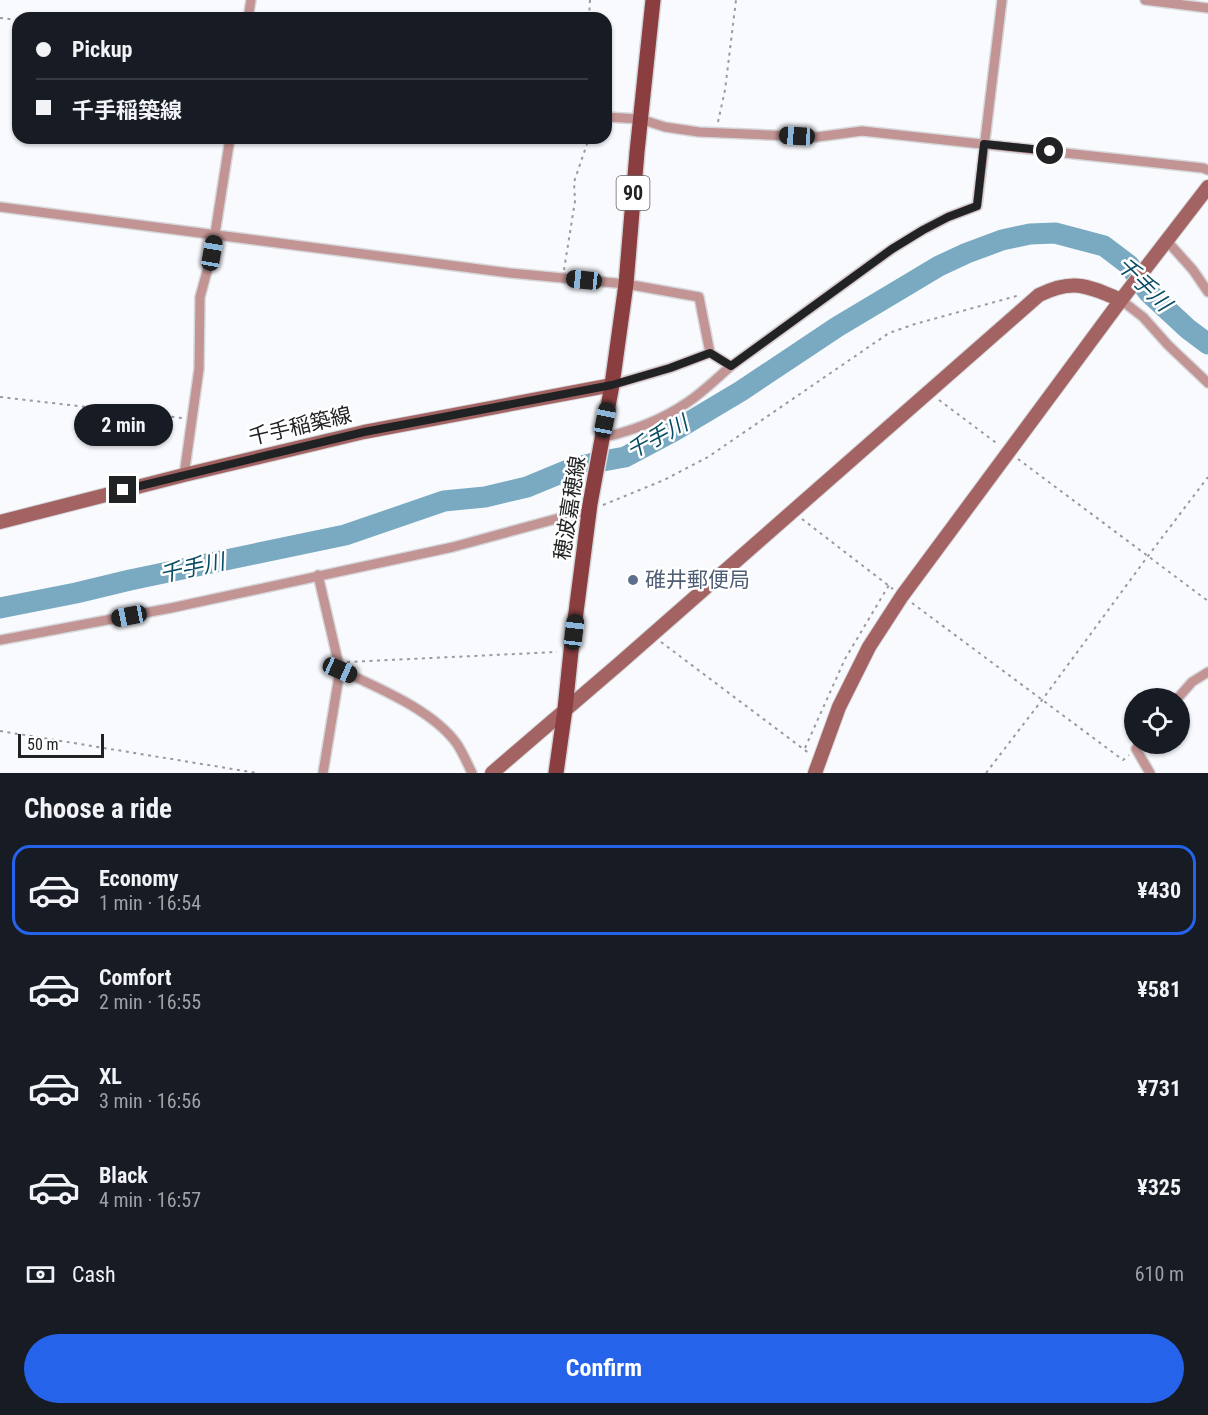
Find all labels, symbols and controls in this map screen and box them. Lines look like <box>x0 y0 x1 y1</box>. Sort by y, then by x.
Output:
text: Pickup <box>72 37 132 62</box>
text: 千手稲築線 <box>72 98 182 123</box>
car <box>779 126 815 146</box>
route start <box>1036 137 1063 164</box>
road number: 90 <box>616 176 650 210</box>
car <box>200 234 224 272</box>
water label: 千手川 <box>1112 252 1178 318</box>
car <box>565 269 603 291</box>
car <box>593 401 617 439</box>
street label: 千手稲築線 <box>246 402 354 450</box>
callout: 2 min <box>74 403 172 445</box>
water label: 千手川 <box>622 410 694 464</box>
text: 2 min <box>101 413 146 437</box>
street label: 穂波嘉穂線 <box>550 454 590 562</box>
route end <box>109 476 136 503</box>
water label: 千手川 <box>157 548 229 587</box>
place label: 碓井郵便局 <box>645 568 750 592</box>
marker: 碓井郵便局 <box>626 573 640 587</box>
car <box>110 604 148 628</box>
car <box>563 613 585 651</box>
car <box>320 654 360 686</box>
map controls <box>1124 688 1190 754</box>
button: locate <box>1124 688 1190 754</box>
scale bar <box>18 731 104 758</box>
text: 50 m <box>27 735 59 754</box>
text: Choose a ride <box>24 793 172 825</box>
icon: car <box>27 863 81 917</box>
text: Economy <box>99 866 179 891</box>
text: ¥430 <box>1137 878 1181 903</box>
text: 1 min · 16:54 <box>99 891 201 915</box>
icon: car <box>27 962 81 1016</box>
text: Comfort <box>99 965 172 990</box>
text: ¥581 <box>1137 977 1181 1002</box>
text: 2 min · 16:55 <box>99 990 201 1014</box>
icon: car <box>27 1061 81 1115</box>
text: XL <box>99 1064 122 1089</box>
text: ¥731 <box>1137 1076 1181 1101</box>
text: 3 min · 16:56 <box>99 1089 201 1113</box>
icon: car <box>27 1160 81 1214</box>
text: Black <box>99 1163 148 1188</box>
text: ¥325 <box>1137 1175 1181 1200</box>
text: 4 min · 16:57 <box>99 1188 201 1212</box>
icon: cash <box>24 1258 57 1291</box>
text: Cash <box>72 1262 116 1287</box>
text: 610 m <box>1135 1262 1184 1286</box>
button: Confirm <box>24 1334 1184 1403</box>

